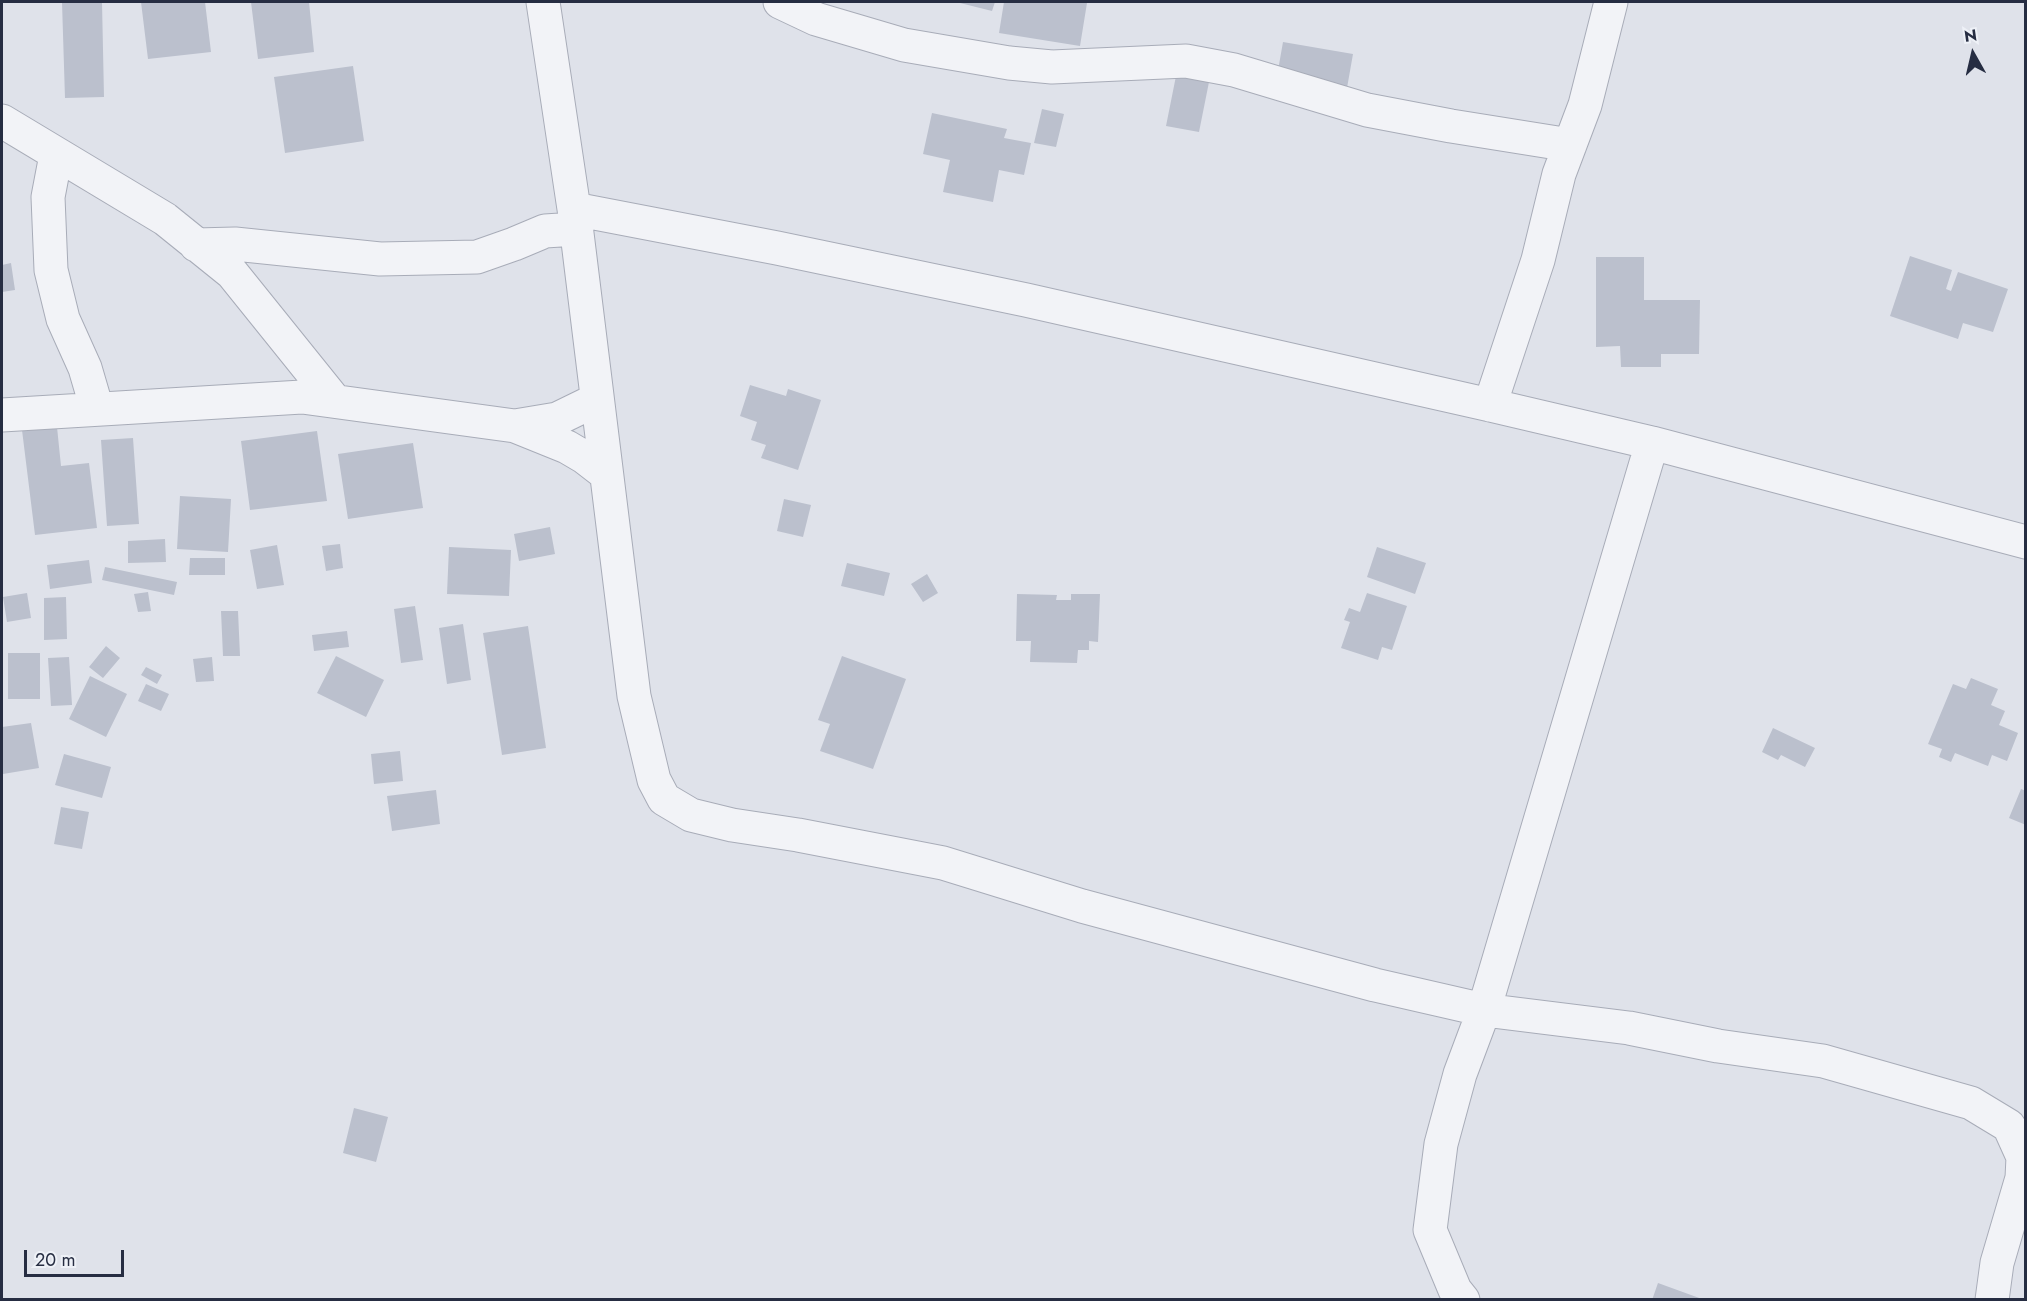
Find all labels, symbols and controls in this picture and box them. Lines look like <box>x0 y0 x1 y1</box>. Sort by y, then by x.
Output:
text: N <box>1963 23 1978 48</box>
north arrow <box>1943 24 2003 84</box>
scale bar <box>27 1238 128 1276</box>
text: 20 m <box>35 1247 75 1273</box>

